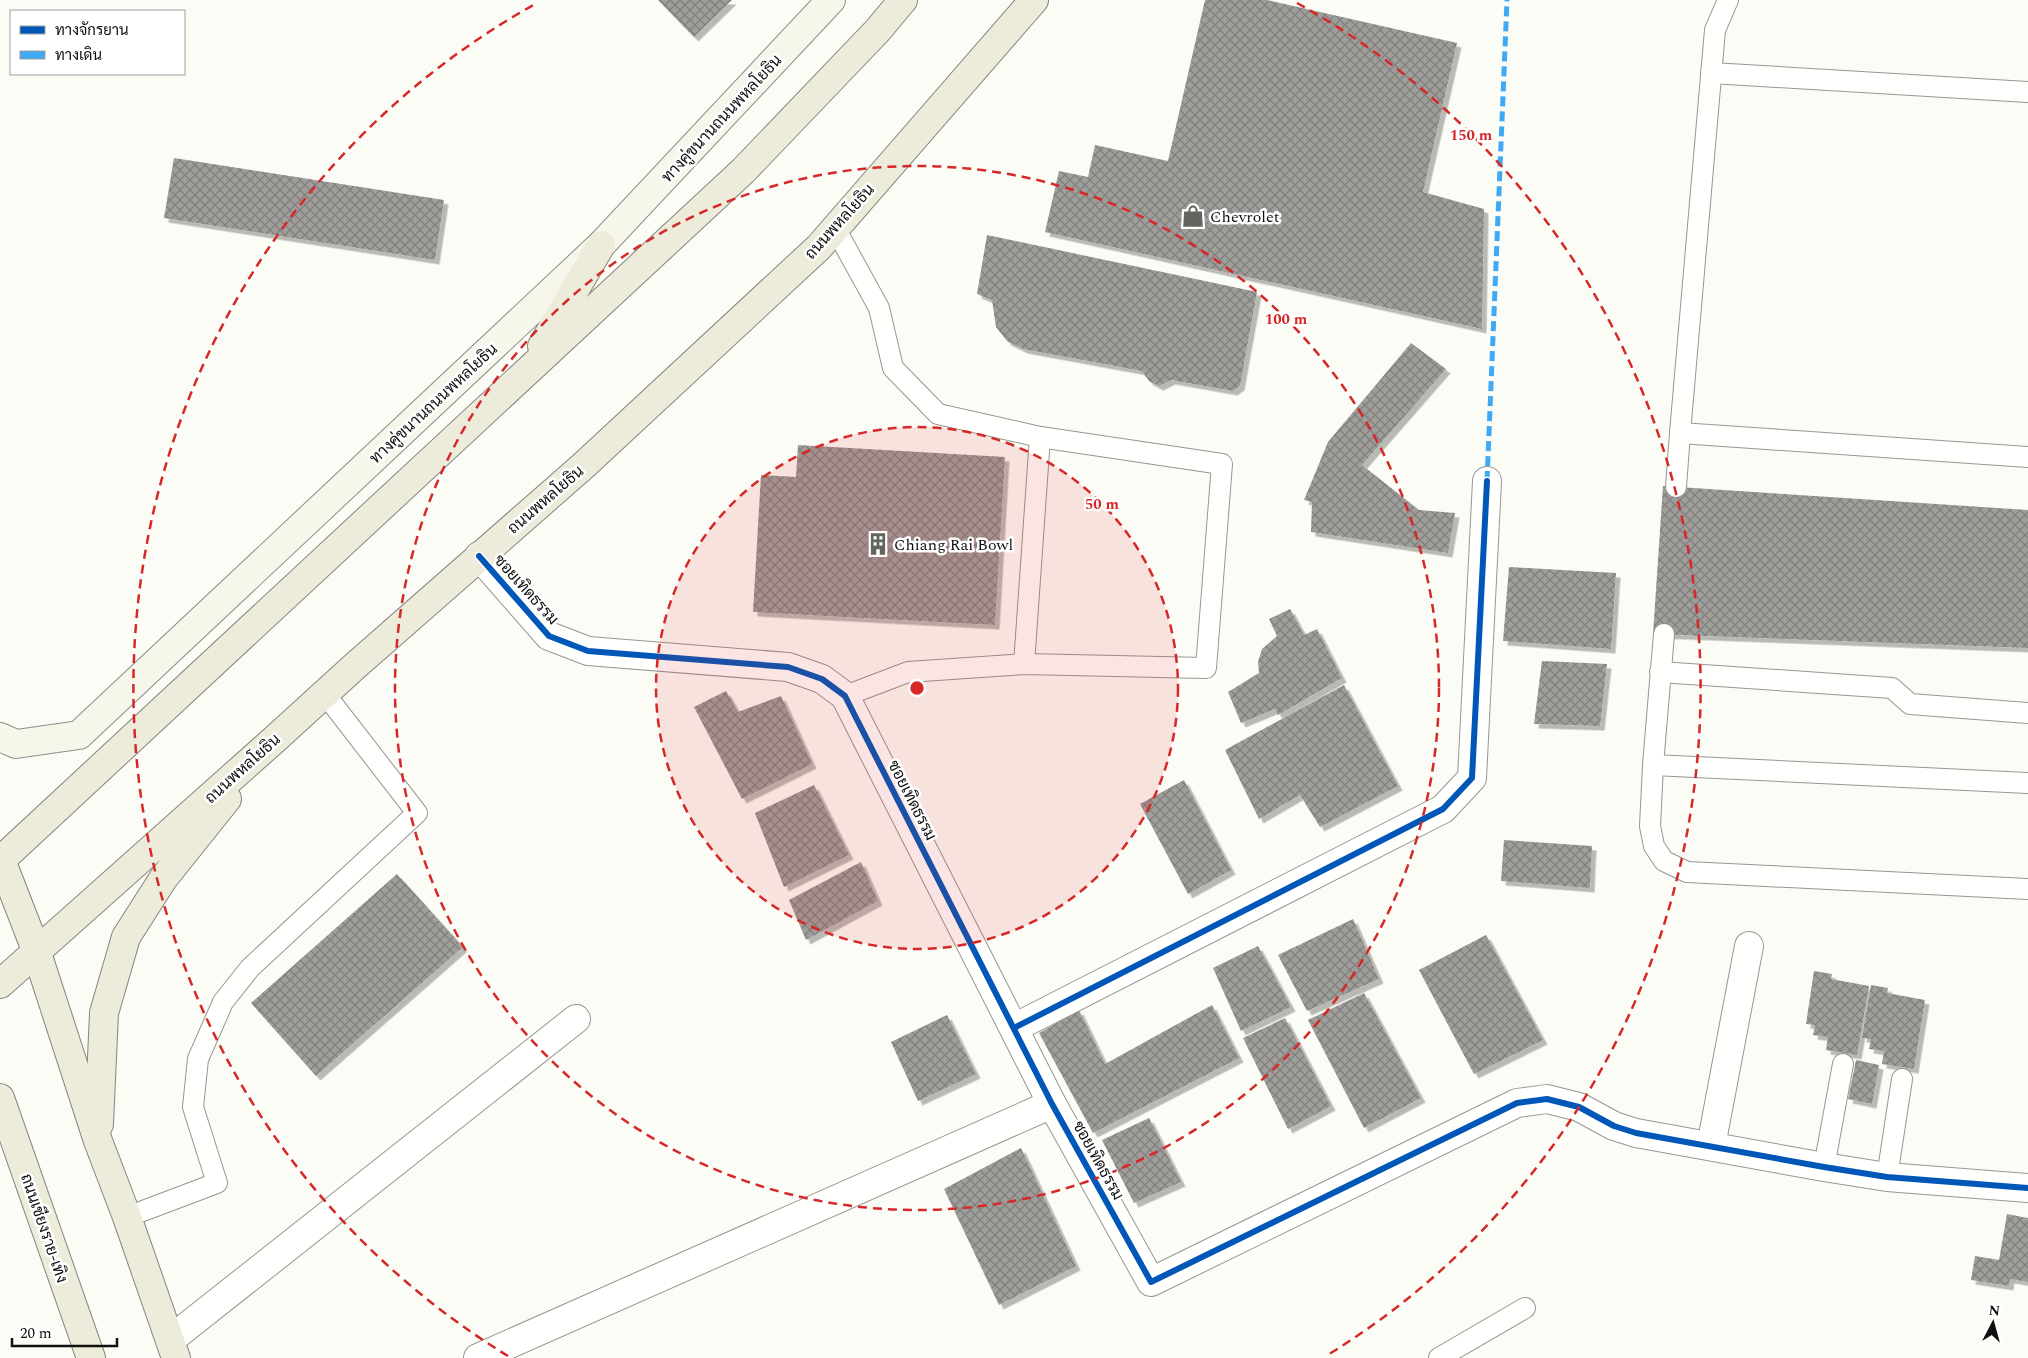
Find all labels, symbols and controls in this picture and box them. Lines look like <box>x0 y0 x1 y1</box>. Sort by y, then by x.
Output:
legend <box>10 10 185 75</box>
text: ทางจักรยาน <box>55 19 129 42</box>
text: ทางเดิน <box>55 44 102 67</box>
street label: ทางคู่ขนานถนนพหลโยธิน <box>656 49 788 188</box>
text: 150 m <box>1450 124 1493 147</box>
street label: ถนนพหลโยธิน <box>799 178 880 265</box>
shop icon: Chevrolet <box>1180 203 1206 229</box>
place label: Chevrolet <box>1210 205 1280 229</box>
text: 100 m <box>1265 308 1308 331</box>
street label: ทางคู่ขนานถนนพหลโยธิน <box>364 338 503 470</box>
street label: ถนนพหลโยธิน <box>502 460 589 540</box>
text: 50 m <box>1085 493 1120 516</box>
building icon: Chiang Rai Bowl <box>865 531 891 557</box>
place label: Chiang Rai Bowl <box>894 533 1013 557</box>
street label: ซอยเทิดธรรม <box>488 549 564 630</box>
centre of rings <box>908 679 926 697</box>
street label: ถนนพหลโยธิน <box>199 728 286 809</box>
street label: ซอยเทิดธรรม <box>882 756 943 845</box>
street label: ซอยเทิดธรรม <box>1066 1116 1130 1204</box>
street label: ถนนเชียงราย-เทิง <box>14 1170 74 1286</box>
north arrow <box>1968 1298 2018 1348</box>
text: N <box>1988 1300 2001 1322</box>
scale bar <box>12 1316 118 1348</box>
text: 20 m <box>20 1322 52 1345</box>

